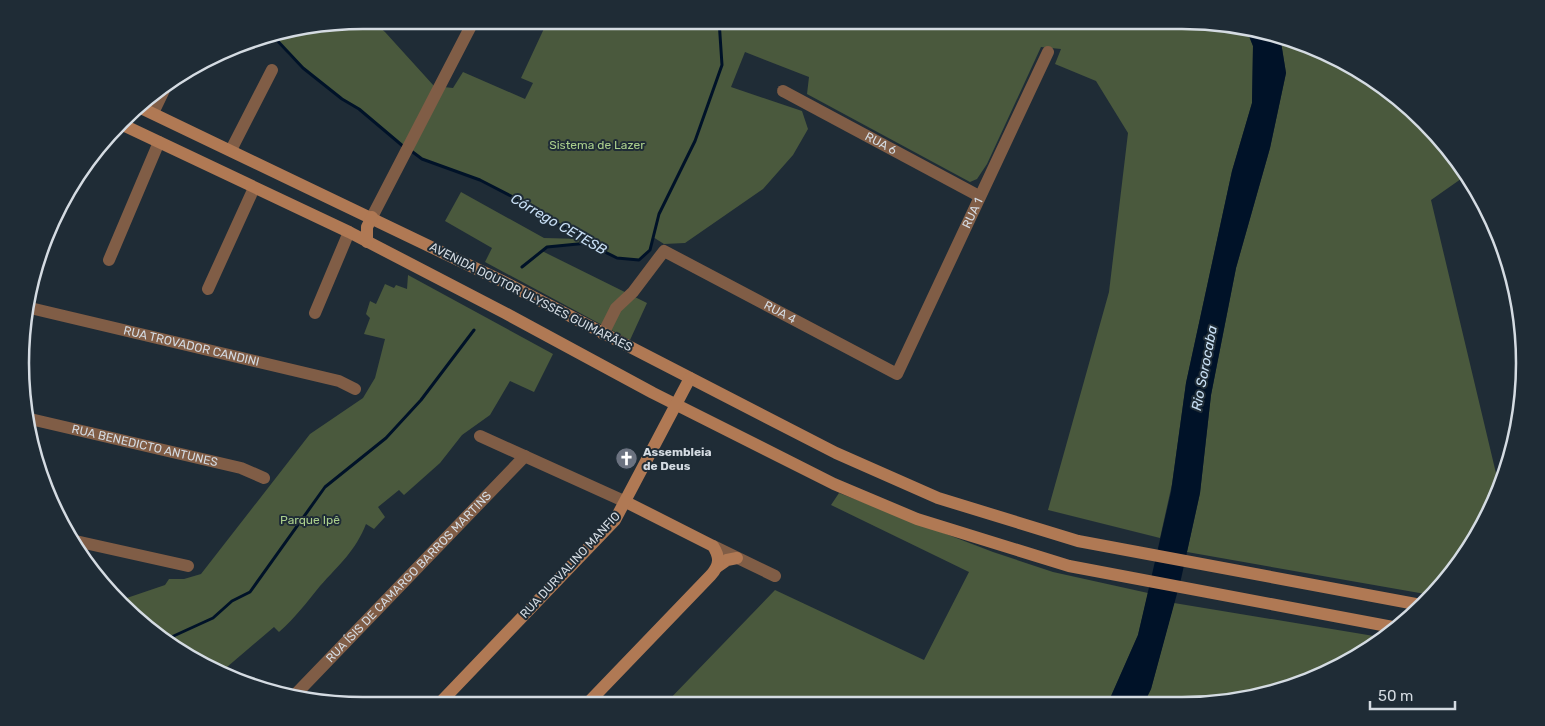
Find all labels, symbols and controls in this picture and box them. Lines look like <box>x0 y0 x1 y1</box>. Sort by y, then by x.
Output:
street label: RUA 6 <box>863 129 899 158</box>
park label: Sistema de Lazer <box>549 138 645 152</box>
water label: Córrego CETESB <box>508 190 610 259</box>
street label: RUA 1 <box>959 196 986 231</box>
street label: AVENIDA DOUTOR ULYSSES GUIMARÃES <box>427 240 635 354</box>
street label: RUA 4 <box>762 298 799 327</box>
street label: RUA TROVADOR CANDINI <box>122 323 261 369</box>
water label: Rio Sorocaba <box>1188 324 1221 412</box>
street label: RUA BENEDICTO ANTUNES <box>70 422 219 469</box>
place label: Assembleia de Deus <box>643 445 712 473</box>
church icon: Assembleia de Deus <box>615 447 639 471</box>
street label: RUA ÍSIS DE CAMARGO BARROS MARTINS <box>323 489 494 665</box>
street label: RUA DURVALINO MANFIO <box>517 509 623 621</box>
park label: Parque Ipê <box>280 513 340 527</box>
scale bar <box>1370 678 1455 710</box>
text: 50 m <box>1378 687 1413 705</box>

